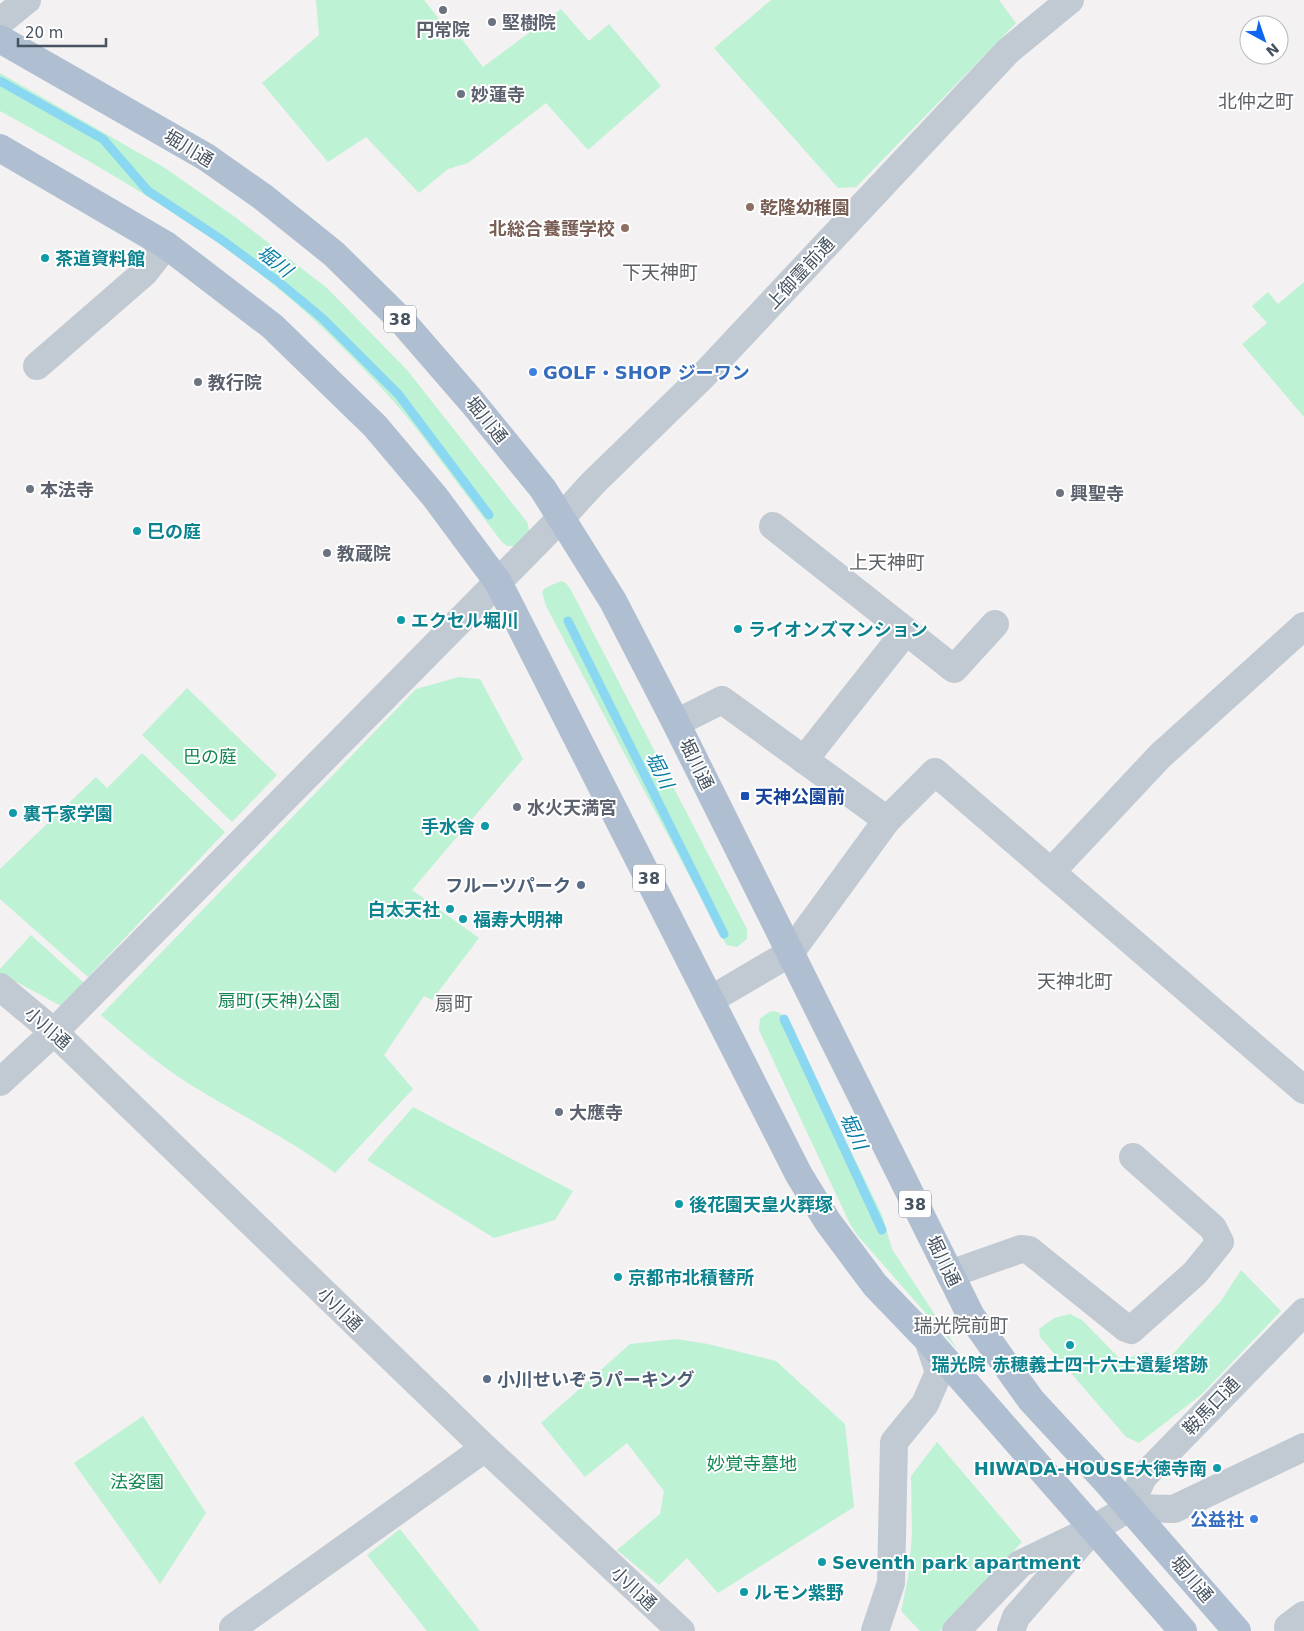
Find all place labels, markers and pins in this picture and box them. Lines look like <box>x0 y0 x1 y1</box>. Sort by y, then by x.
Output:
marker: 円常院 <box>437 4 449 16</box>
place label: 堅樹院 <box>502 12 556 33</box>
marker: 堅樹院 <box>486 16 498 28</box>
place label: 円常院 <box>416 19 470 40</box>
place label: 妙蓮寺 <box>471 84 525 105</box>
marker: 妙蓮寺 <box>455 88 467 100</box>
place label: 乾隆幼稚園 <box>760 197 850 218</box>
marker: 乾隆幼稚園 <box>744 201 756 213</box>
place label: 北総合養護学校 <box>489 218 615 239</box>
marker: 北総合養護学校 <box>619 222 631 234</box>
place label: 茶道資料館 <box>55 248 145 269</box>
marker: 茶道資料館 <box>39 252 51 264</box>
place label: GOLF・SHOP ジーワン <box>543 362 750 383</box>
marker: GOLF・SHOP ジーワン <box>527 366 539 378</box>
place label: 教行院 <box>208 372 262 393</box>
marker: 教行院 <box>192 376 204 388</box>
place label: 本法寺 <box>40 479 94 500</box>
marker: 本法寺 <box>24 483 36 495</box>
place label: 興聖寺 <box>1070 483 1124 504</box>
marker: 興聖寺 <box>1054 487 1066 499</box>
place label: 巳の庭 <box>147 521 201 542</box>
marker: 巳の庭 <box>131 525 143 537</box>
place label: 教蔵院 <box>337 543 391 564</box>
marker: 教蔵院 <box>321 547 333 559</box>
place label: エクセル堀川 <box>411 610 519 631</box>
marker: エクセル堀川 <box>395 614 407 626</box>
place label: ライオンズマンション <box>748 619 928 640</box>
marker: ライオンズマンション <box>732 623 744 635</box>
place label: 天神公園前 <box>755 786 845 807</box>
marker: 天神公園前 <box>739 790 751 802</box>
place label: 水火天満宮 <box>527 797 617 818</box>
marker: 水火天満宮 <box>511 801 523 813</box>
place label: 裏千家学園 <box>23 803 113 824</box>
marker: 裏千家学園 <box>7 807 19 819</box>
place label: 手水舎 <box>421 816 475 837</box>
marker: 手水舎 <box>479 820 491 832</box>
place label: フルーツパーク <box>445 875 571 896</box>
marker: フルーツパーク <box>575 879 587 891</box>
place label: 白太天社 <box>368 899 440 920</box>
marker: 白太天社 <box>444 903 456 915</box>
place label: 福寿大明神 <box>473 909 563 930</box>
marker: 福寿大明神 <box>457 913 469 925</box>
place label: 大應寺 <box>569 1102 623 1123</box>
marker: 大應寺 <box>553 1106 565 1118</box>
place label: 後花園天皇火葬塚 <box>689 1194 833 1215</box>
marker: 後花園天皇火葬塚 <box>673 1198 685 1210</box>
place label: 京都市北積替所 <box>628 1267 754 1288</box>
marker: 京都市北積替所 <box>612 1271 624 1283</box>
marker: 瑞光院 赤穂義士四十六士遺髪塔跡 <box>1064 1339 1076 1351</box>
place label: 瑞光院 赤穂義士四十六士遺髪塔跡 <box>932 1354 1208 1375</box>
place label: 小川せいぞうパーキング <box>497 1369 694 1390</box>
marker: 小川せいぞうパーキング <box>481 1373 493 1385</box>
place label: HIWADA-HOUSE大徳寺南 <box>974 1458 1207 1479</box>
marker: HIWADA-HOUSE大徳寺南 <box>1211 1462 1223 1474</box>
place label: 公益社 <box>1190 1509 1244 1530</box>
marker: 公益社 <box>1248 1513 1260 1525</box>
place label: Seventh park apartment <box>832 1552 1081 1573</box>
marker: Seventh park apartment <box>816 1556 828 1568</box>
place label: ルモン紫野 <box>754 1582 844 1603</box>
marker: ルモン紫野 <box>738 1586 750 1598</box>

